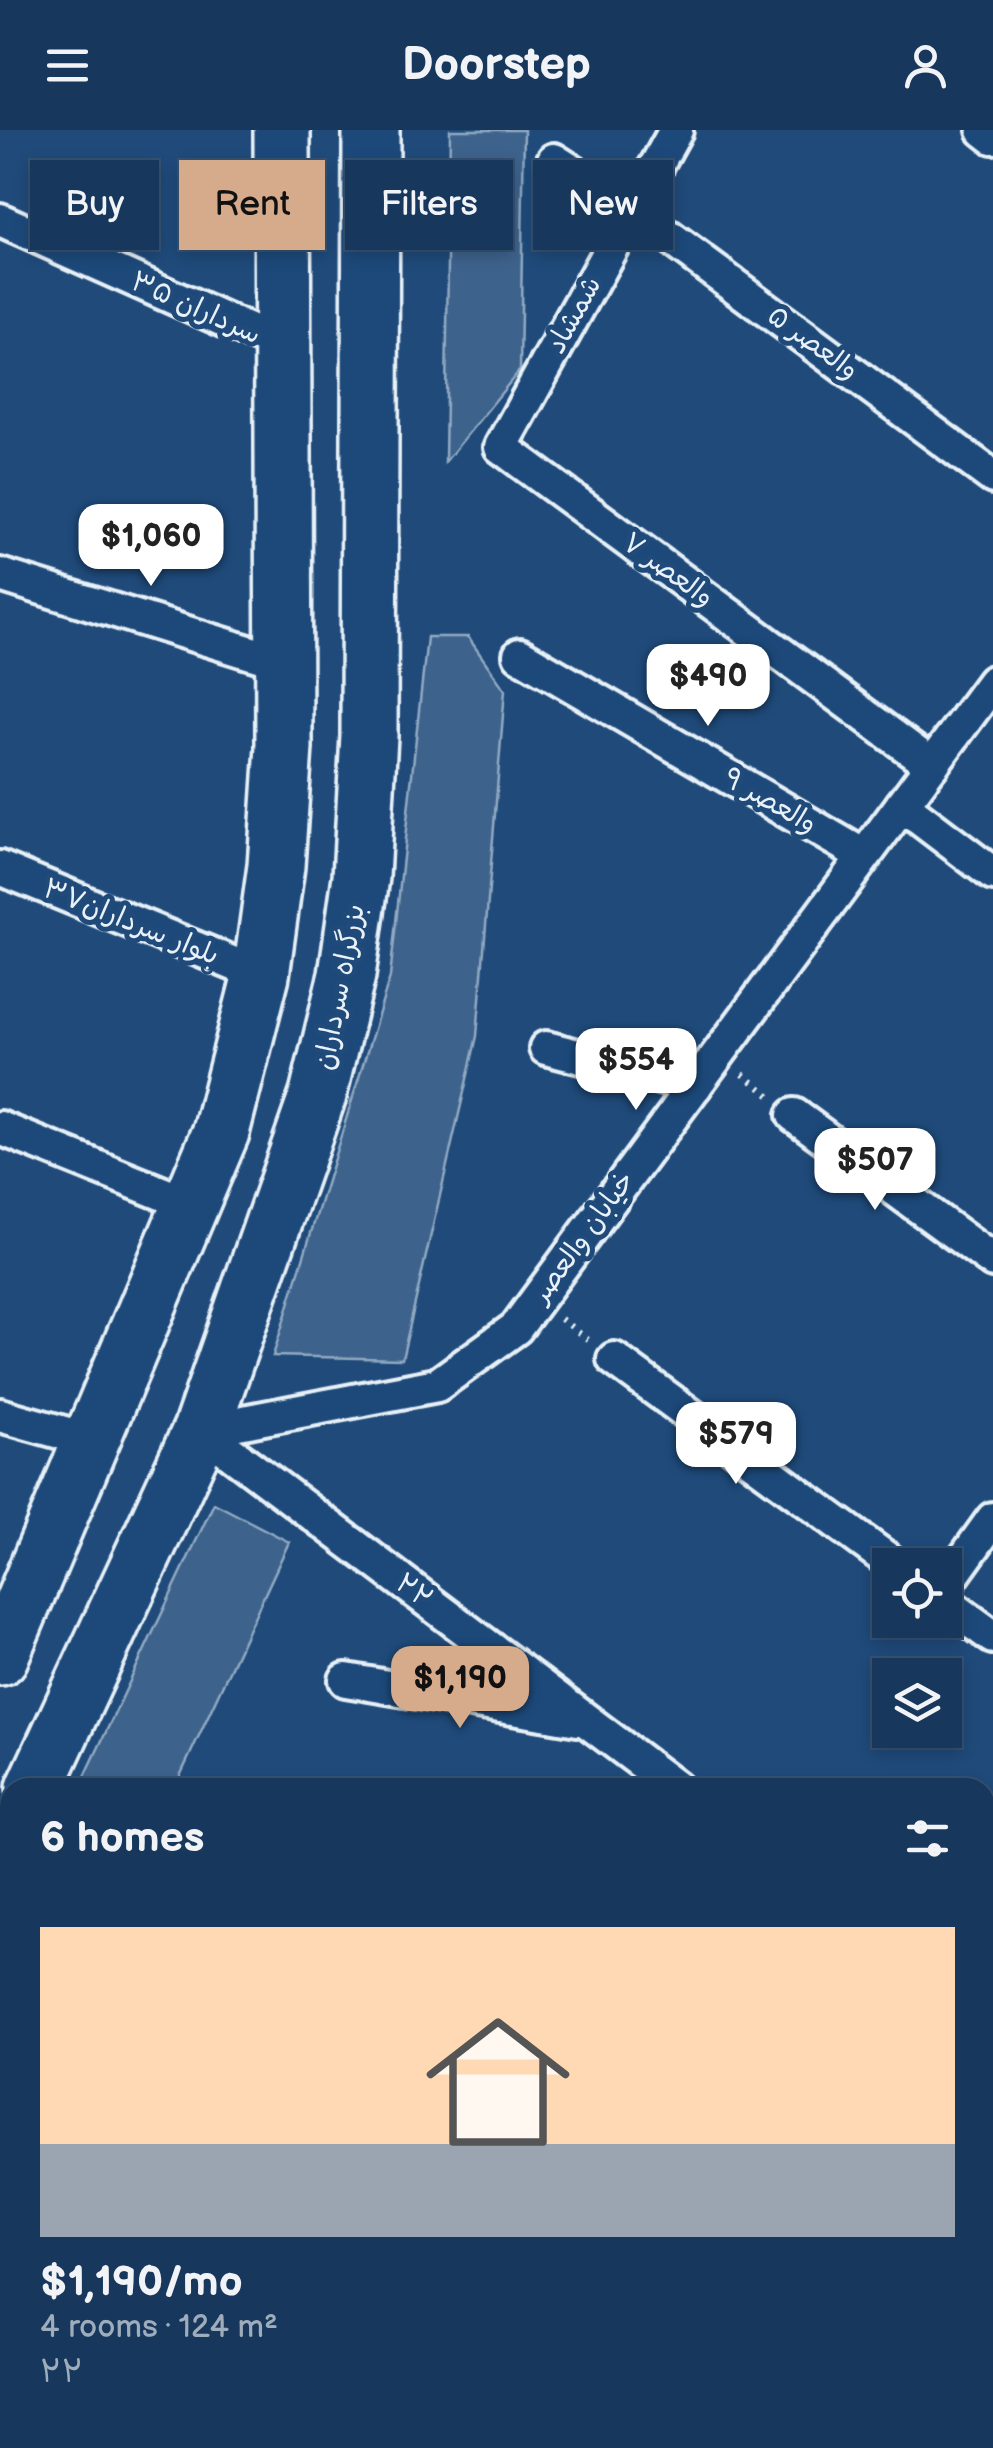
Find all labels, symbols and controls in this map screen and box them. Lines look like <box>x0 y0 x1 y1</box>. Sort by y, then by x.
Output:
icon: menu <box>40 38 95 93</box>
text: Doorstep <box>402 38 591 93</box>
icon: person <box>898 38 953 93</box>
chip: Buy <box>30 160 159 250</box>
chip: Rent <box>179 160 325 250</box>
chip: Filters <box>345 160 513 250</box>
chip: New <box>533 160 673 250</box>
street label: سرداران ۳۵ <box>126 265 266 351</box>
street label: شمشاد <box>539 271 609 359</box>
street label: والعصر ۵ <box>761 299 865 387</box>
pin: $1,060 <box>70 504 232 589</box>
text: $1,060 <box>101 517 201 556</box>
street label: والعصر ۷ <box>616 526 720 614</box>
pin: $490 <box>649 644 767 729</box>
text: $490 <box>669 657 747 696</box>
street label: والعصر ۹ <box>717 761 823 841</box>
street label: بلوار سرداران۳۷ <box>38 872 224 972</box>
street label: بزرگراه سرداران <box>307 901 372 1073</box>
pin: $554 <box>577 1028 695 1113</box>
text: $554 <box>598 1041 674 1080</box>
pin: $507 <box>816 1128 934 1213</box>
text: $507 <box>836 1141 914 1180</box>
street label: خیابان والعصر <box>523 1165 642 1311</box>
pin: $579 <box>677 1402 795 1487</box>
text: $579 <box>698 1415 774 1454</box>
map controls <box>872 1548 962 1748</box>
button: locate <box>872 1548 962 1638</box>
street label: ۲۲ <box>389 1566 439 1616</box>
pin: $1,190 <box>379 1646 541 1731</box>
button: layers <box>872 1658 962 1748</box>
text: $1,190 <box>413 1659 507 1698</box>
icon: filters <box>900 1811 955 1866</box>
text: 6 homes <box>40 1813 204 1864</box>
icon: home <box>408 1992 588 2172</box>
text: $1,190/mo <box>40 2257 243 2308</box>
text: 4 rooms · 124 m² <box>40 2308 278 2347</box>
text: ۲۲ <box>40 2353 83 2392</box>

